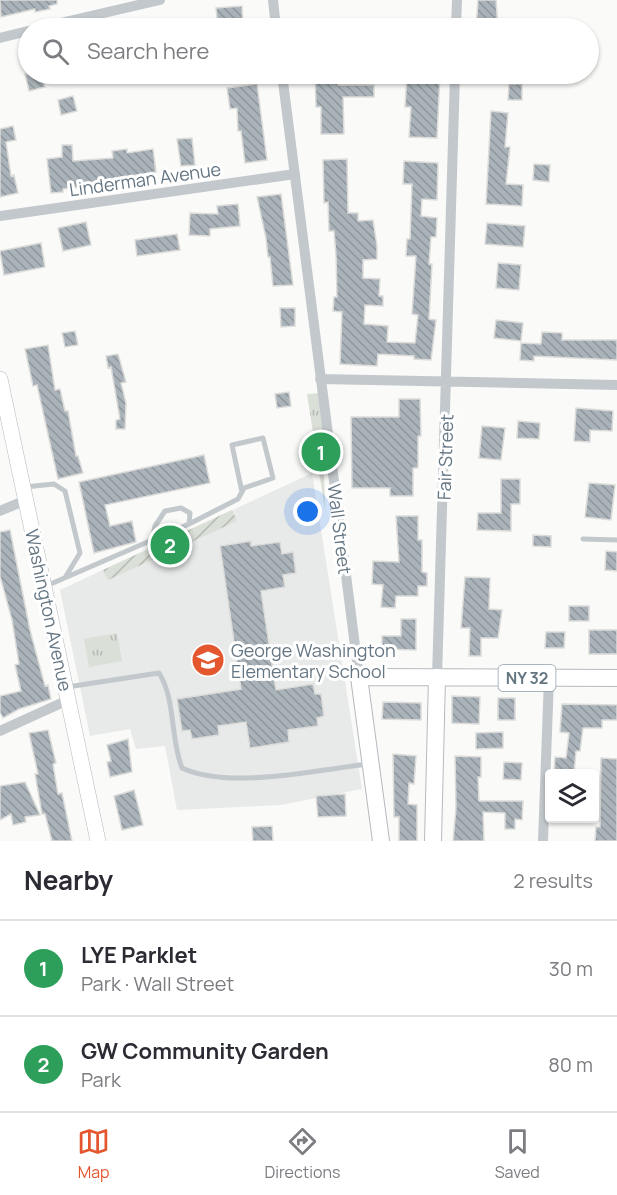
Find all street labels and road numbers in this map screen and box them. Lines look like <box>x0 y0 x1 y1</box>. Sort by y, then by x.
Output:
street label: Linderman Avenue <box>68 156 222 202</box>
street label: Fair Street <box>432 414 458 500</box>
street label: Wall Street <box>323 482 357 576</box>
street label: Washington Avenue <box>20 527 78 693</box>
road number: NY 32 <box>498 665 556 691</box>

